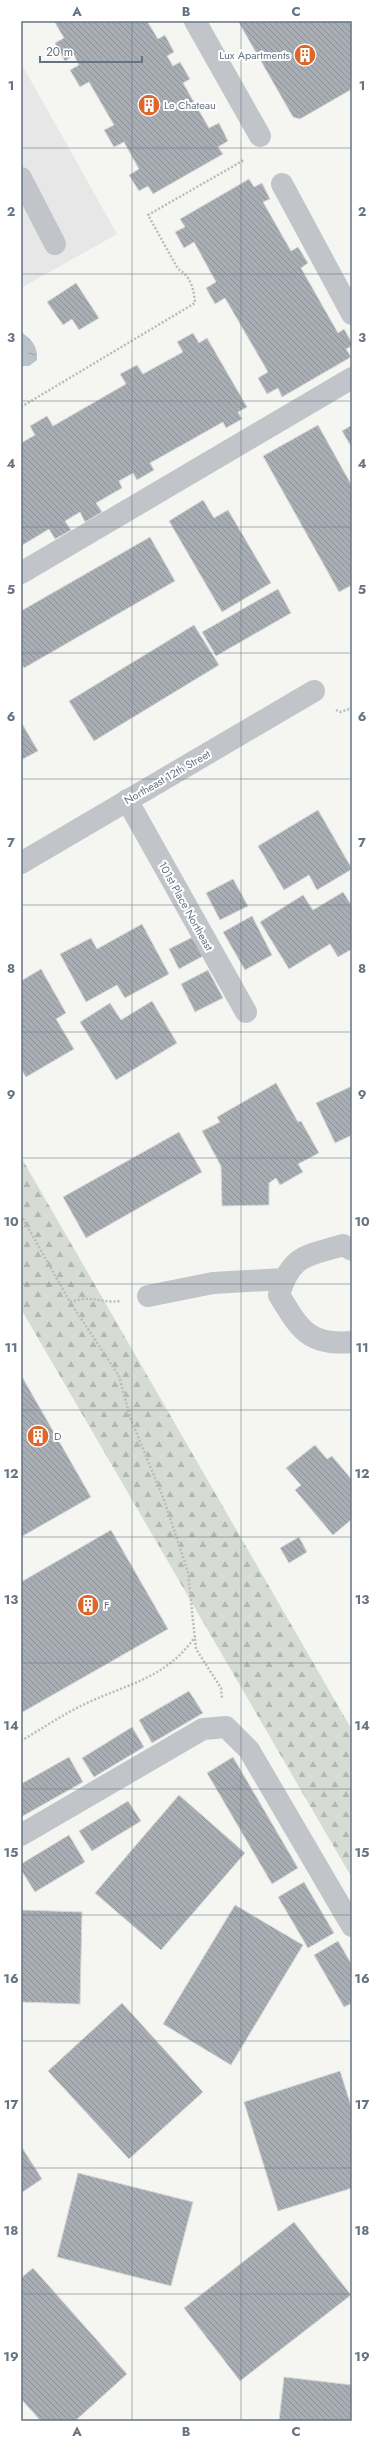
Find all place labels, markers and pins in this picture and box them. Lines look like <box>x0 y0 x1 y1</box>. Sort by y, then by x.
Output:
building icon: Lux Apartments <box>292 42 318 68</box>
place label: Lux Apartments <box>219 47 291 63</box>
building icon: Le Chateau <box>136 92 162 118</box>
place label: Le Chateau <box>164 97 216 113</box>
building icon: D <box>25 1423 51 1449</box>
place label: D <box>54 1428 62 1444</box>
building icon: F <box>75 1592 101 1618</box>
place label: F <box>104 1597 110 1613</box>

